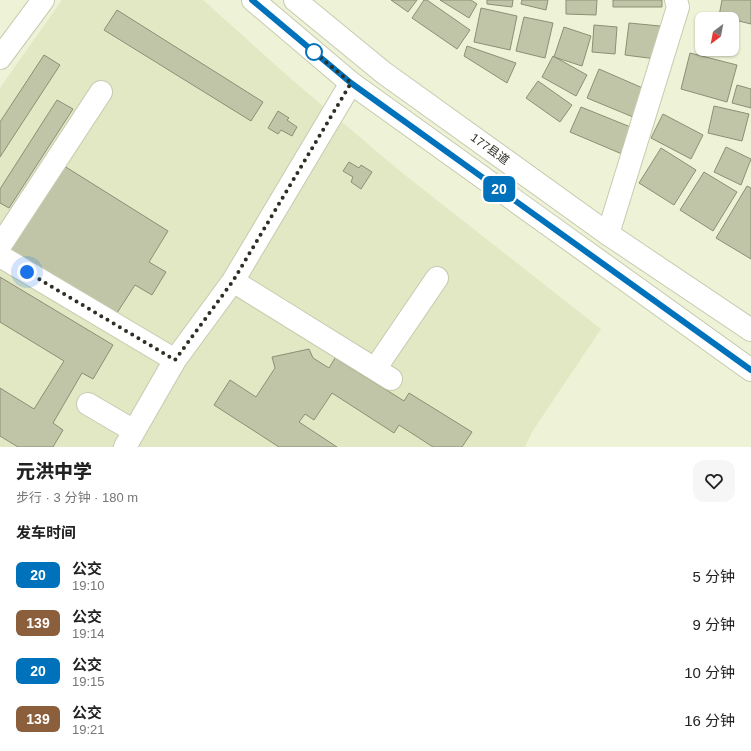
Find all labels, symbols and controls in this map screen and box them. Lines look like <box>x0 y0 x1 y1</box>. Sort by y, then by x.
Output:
north arrow <box>695 12 739 56</box>
map controls <box>695 12 739 56</box>
unlabelled marker <box>305 43 323 61</box>
street label: 177县道 <box>468 130 512 168</box>
line badge: 20 <box>481 176 517 202</box>
text: 20 <box>491 181 507 197</box>
your location <box>17 262 37 282</box>
button: heart <box>693 460 735 502</box>
text: 元洪中学 <box>16 461 92 482</box>
text: 步行 · 3 分钟 · 180 m <box>16 490 138 505</box>
text: 发车时间 <box>16 524 76 541</box>
text: 公交 <box>72 560 102 577</box>
text: 20 <box>30 567 46 583</box>
text: 5 分钟 <box>692 568 735 585</box>
text: 19:10 <box>72 578 105 593</box>
text: 公交 <box>72 608 102 625</box>
text: 139 <box>26 615 50 631</box>
text: 9 分钟 <box>692 616 735 633</box>
text: 19:14 <box>72 626 105 641</box>
text: 公交 <box>72 656 102 673</box>
text: 20 <box>30 663 46 679</box>
text: 10 分钟 <box>684 664 735 681</box>
text: 19:15 <box>72 674 105 689</box>
text: 公交 <box>72 704 102 721</box>
text: 139 <box>26 711 50 727</box>
text: 16 分钟 <box>684 712 735 729</box>
text: 19:21 <box>72 722 105 737</box>

